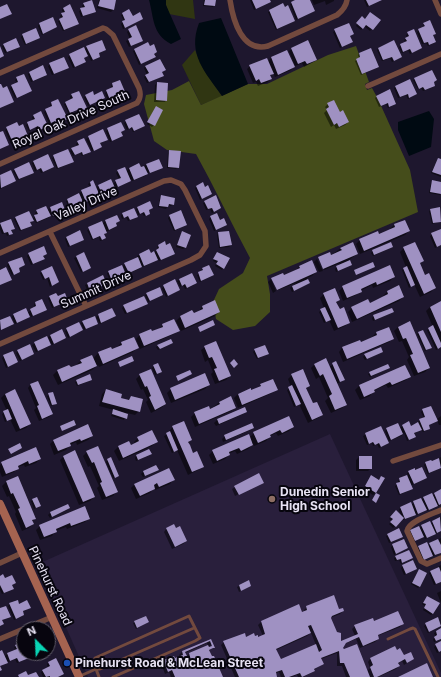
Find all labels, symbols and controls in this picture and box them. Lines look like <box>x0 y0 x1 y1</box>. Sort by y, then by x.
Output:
street label: Royal Oak Drive South <box>10 88 132 152</box>
street label: Valley Drive <box>53 184 119 224</box>
street label: Summit Drive <box>58 268 134 312</box>
place label: Dunedin Senior High School <box>280 485 370 513</box>
marker: Dunedin Senior High School <box>267 494 277 504</box>
street label: Pinehurst Road <box>25 544 75 628</box>
north arrow <box>16 621 56 661</box>
text: N <box>25 623 38 639</box>
place label: Pinehurst Road & McLean Street <box>75 656 263 670</box>
marker: Pinehurst Road & McLean Street <box>62 658 72 668</box>

